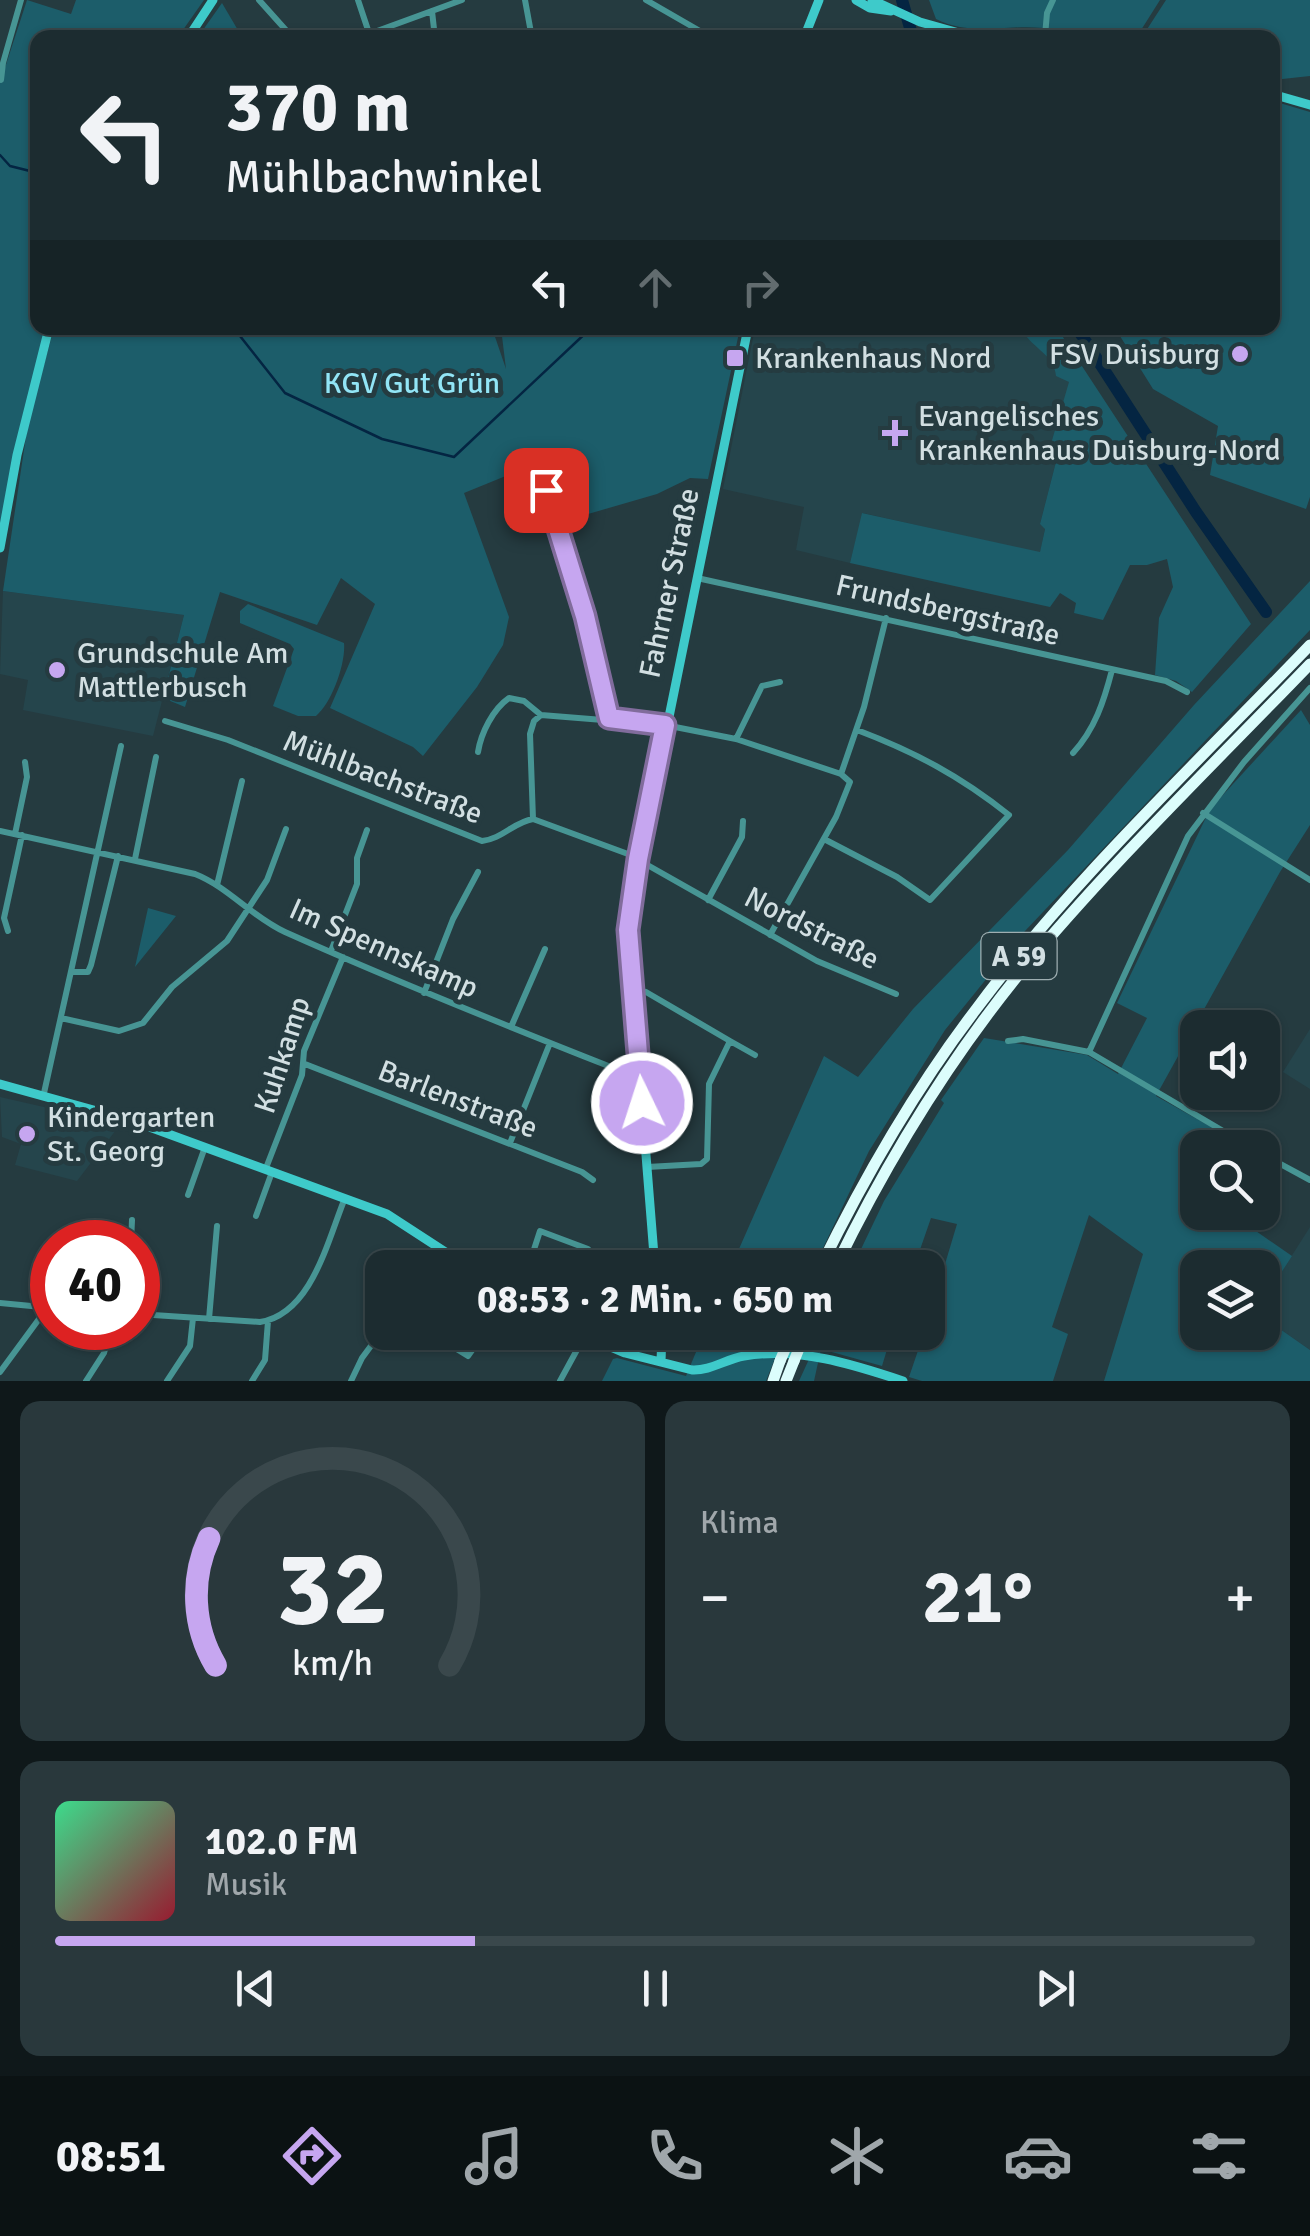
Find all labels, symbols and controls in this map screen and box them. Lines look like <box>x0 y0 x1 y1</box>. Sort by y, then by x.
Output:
text: 370 m <box>225 64 410 150</box>
icon: left <box>60 70 190 200</box>
text: Mühlbachwinkel <box>225 150 542 205</box>
icon: left <box>523 260 578 315</box>
icon: ahead <box>628 260 683 315</box>
icon: right <box>733 260 788 315</box>
place label: FSV Duisburg <box>1049 336 1220 373</box>
place label: Krankenhaus Nord <box>755 340 991 377</box>
marker: FSV Duisburg <box>1229 343 1251 365</box>
marker: Krankenhaus Nord <box>724 347 746 369</box>
park label: KGV Gut Grün <box>324 365 500 402</box>
place label: Evangelisches Krankenhaus Duisburg-Nord <box>918 398 1281 469</box>
marker: Evangelisches Krankenhaus Duisburg-Nord <box>882 420 908 446</box>
pin <box>504 448 589 533</box>
icon: arrive <box>519 463 574 518</box>
street label: Fahrner Straße <box>631 485 708 681</box>
street label: Frundsbergstraße <box>832 567 1063 654</box>
place label: Grundschule Am Mattlerbusch <box>77 635 288 706</box>
marker: Grundschule Am Mattlerbusch <box>46 659 68 681</box>
street label: Mühlbachstraße <box>278 722 488 832</box>
street label: Nordstraße <box>738 879 885 978</box>
street label: Im Spennskamp <box>284 890 484 1007</box>
road number: A 59 <box>982 933 1056 979</box>
street label: Kuhkamp <box>246 992 319 1118</box>
map controls <box>1180 1010 1280 1350</box>
button: sound <box>1180 1010 1280 1110</box>
position arrow <box>590 1051 694 1155</box>
street label: Barlenstraße <box>373 1052 543 1147</box>
place label: Kindergarten St. Georg <box>47 1099 215 1170</box>
marker: Kindergarten St. Georg <box>16 1123 38 1145</box>
button: search <box>1180 1130 1280 1230</box>
speed limit sign: 40 <box>30 1220 160 1350</box>
button: layers <box>1180 1250 1280 1350</box>
text: 08:53 · 2 Min. · 650 m <box>477 1276 833 1323</box>
text: Klima <box>700 1503 779 1542</box>
text: 32 <box>276 1525 389 1653</box>
text: 21° <box>922 1551 1033 1644</box>
text: − <box>700 1564 730 1632</box>
text: + <box>1225 1564 1255 1632</box>
text: km/h <box>292 1641 373 1685</box>
text: 102.0 FM <box>205 1818 358 1865</box>
text: Musik <box>205 1865 287 1904</box>
icon: previous <box>228 1961 283 2016</box>
icon: pause <box>628 1961 683 2016</box>
icon: next <box>1028 1961 1083 2016</box>
icon: directions <box>277 2121 347 2191</box>
icon: music <box>459 2121 529 2191</box>
icon: phone <box>640 2121 710 2191</box>
icon: climate <box>822 2121 892 2191</box>
icon: car <box>1003 2121 1073 2191</box>
icon: filters <box>1184 2121 1254 2191</box>
text: 08:51 <box>56 2129 166 2184</box>

